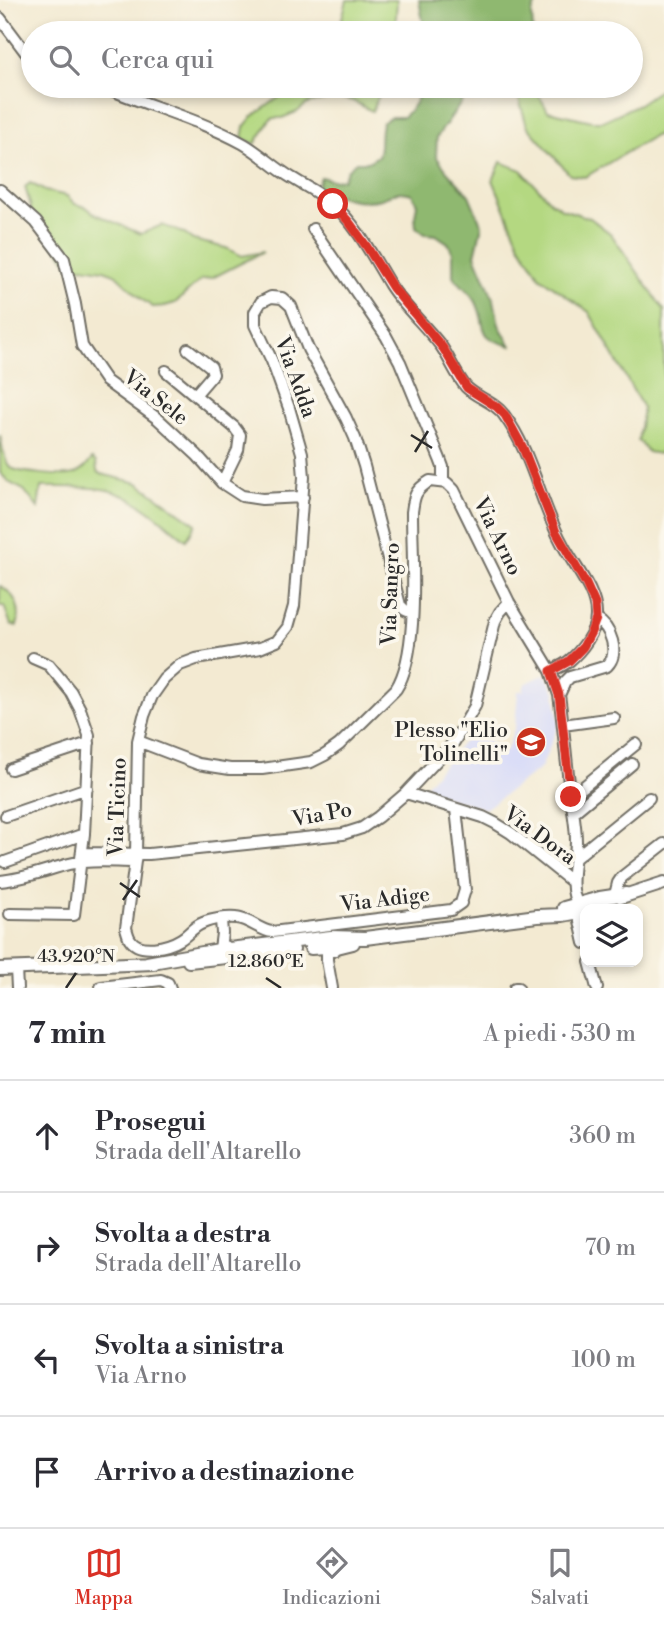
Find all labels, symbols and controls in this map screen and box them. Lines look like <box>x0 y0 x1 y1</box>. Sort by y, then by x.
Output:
search box <box>21 21 643 98</box>
icon: search <box>45 41 83 79</box>
text: Cerca qui <box>101 44 214 76</box>
route start <box>317 188 348 219</box>
street label: Via Adda <box>268 332 322 422</box>
street label: Via Sele <box>117 364 193 431</box>
street label: Via Arno <box>467 492 527 580</box>
street label: Via Sangro <box>376 542 406 647</box>
place label: Plesso "Elio Tolinelli" <box>395 718 508 768</box>
school or university icon: Plesso "Elio Tolinelli" <box>514 725 548 759</box>
street label: Via Ticino <box>103 757 133 858</box>
route end <box>555 781 586 812</box>
street label: Via Po <box>289 797 354 833</box>
street label: Via Dora <box>497 800 581 871</box>
street label: Via Adige <box>338 882 431 918</box>
map controls <box>580 904 643 967</box>
button: layers <box>580 904 643 967</box>
text: 43.920°N <box>37 945 115 968</box>
text: 12.860°E <box>228 950 304 973</box>
text: 7 min <box>28 1015 106 1053</box>
text: A piedi · 530 m <box>484 1020 636 1048</box>
text: Prosegui <box>95 1106 206 1138</box>
icon: ahead <box>28 1117 66 1155</box>
text: 360 m <box>569 1122 636 1150</box>
text: Strada dell'Altarello <box>95 1138 301 1166</box>
text: Svolta a destra <box>95 1218 271 1250</box>
icon: right <box>28 1229 66 1267</box>
text: 70 m <box>585 1234 636 1262</box>
text: Strada dell'Altarello <box>95 1250 301 1278</box>
text: Svolta a sinistra <box>95 1330 284 1362</box>
icon: left <box>28 1341 66 1379</box>
text: 100 m <box>571 1346 636 1374</box>
text: Via Arno <box>95 1362 187 1390</box>
icon: arrive <box>28 1453 66 1491</box>
text: Arrivo a destinazione <box>95 1456 354 1488</box>
tab: Mappa <box>75 1544 133 1610</box>
tab: Indicazioni <box>283 1544 381 1610</box>
tab: Salvati <box>531 1544 589 1610</box>

